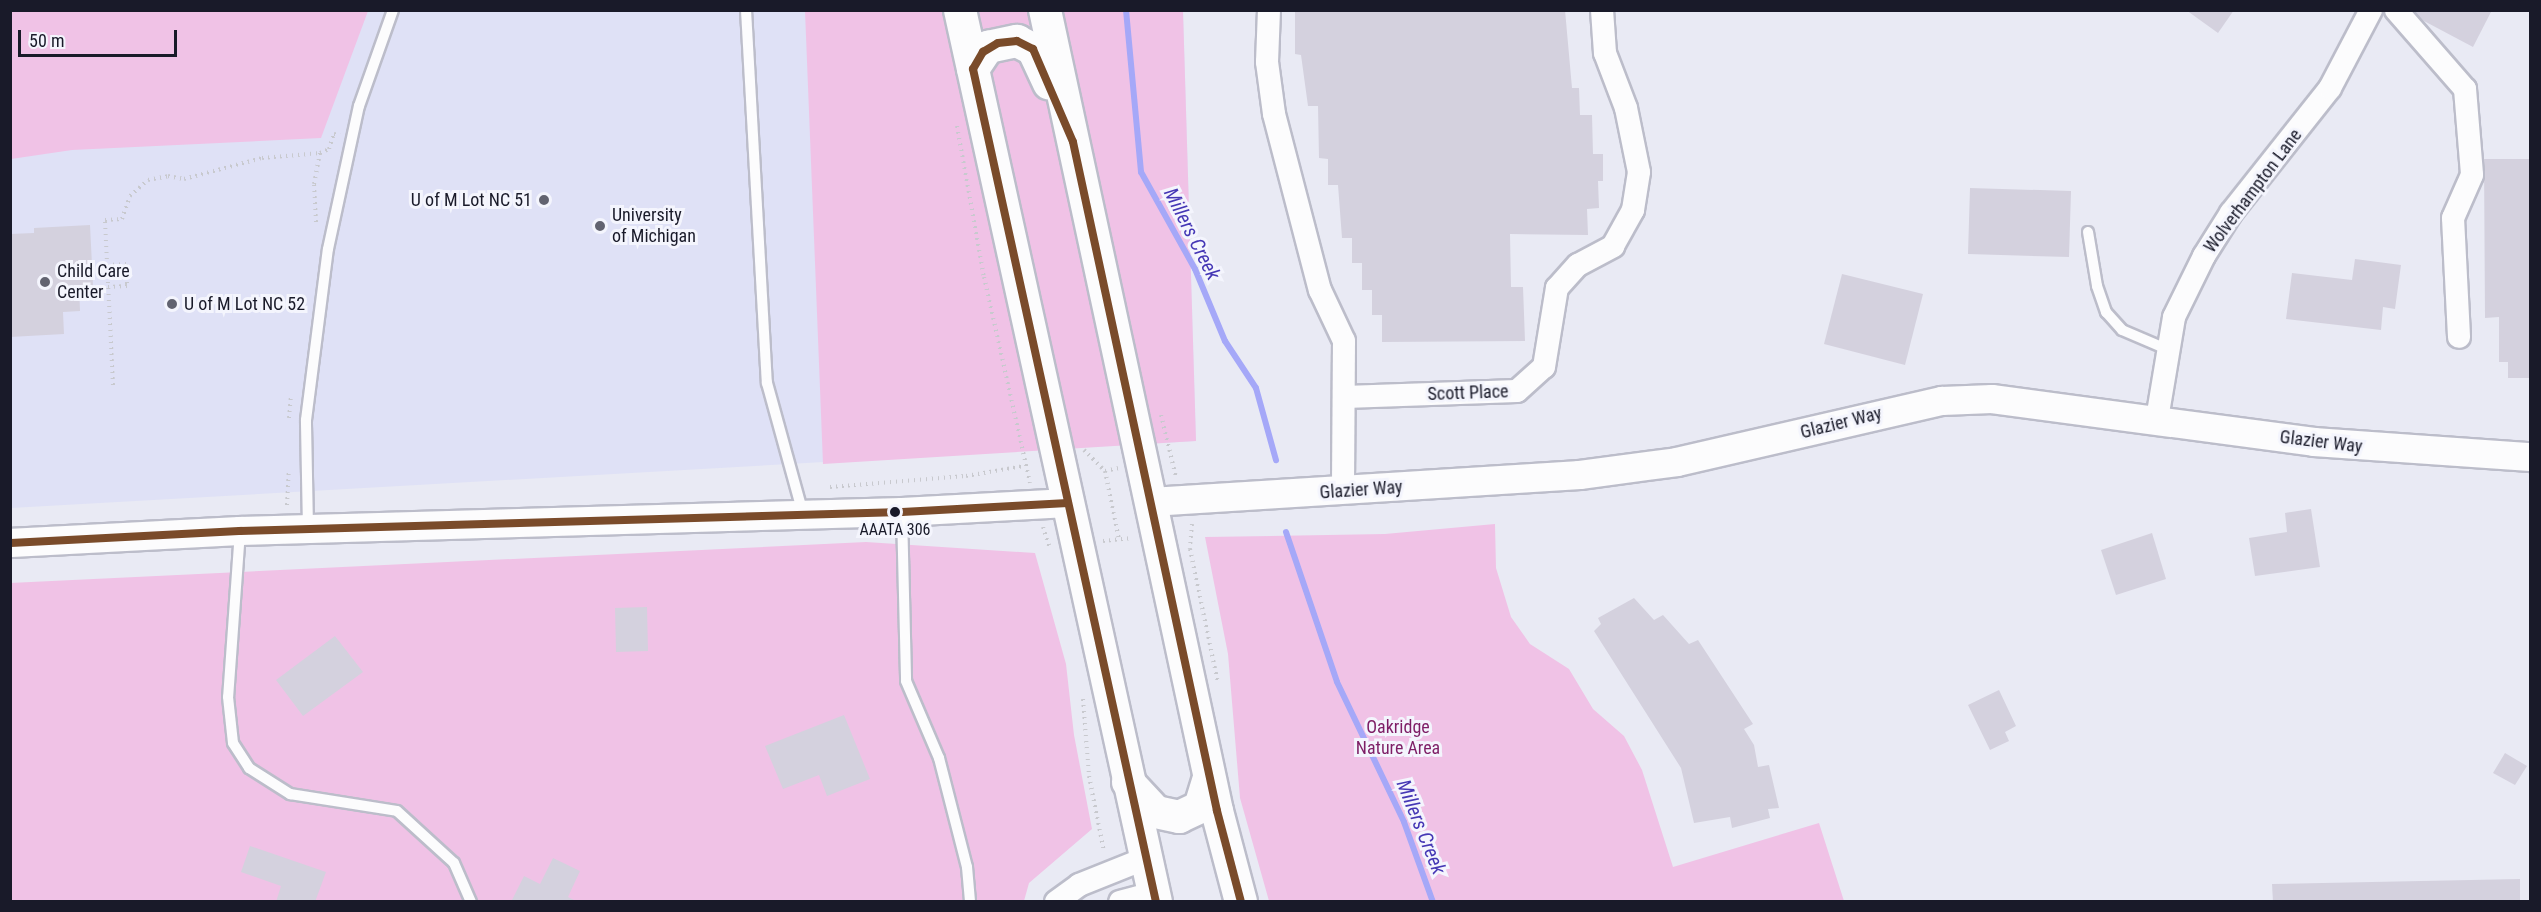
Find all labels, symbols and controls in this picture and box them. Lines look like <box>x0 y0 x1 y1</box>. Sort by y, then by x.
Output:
scale bar <box>21 18 180 56</box>
text: 50 m <box>29 30 64 51</box>
street label: Wolverhampton Lane <box>2199 125 2307 257</box>
water label: Millers Creek <box>1159 184 1225 284</box>
place label: U of M Lot NC 51 <box>411 189 532 211</box>
marker: U of M Lot NC 51 <box>537 193 551 207</box>
place label: University of Michigan <box>612 205 696 248</box>
marker: University of Michigan <box>593 219 607 233</box>
place label: Child Care Center <box>57 261 130 304</box>
marker: Child Care Center <box>38 275 52 289</box>
place label: U of M Lot NC 52 <box>184 293 305 315</box>
marker: U of M Lot NC 52 <box>165 297 179 311</box>
street label: Scott Place <box>1427 381 1509 405</box>
street label: Glazier Way <box>1798 402 1884 444</box>
street label: Glazier Way <box>2279 426 2363 458</box>
street label: Glazier Way <box>1319 476 1403 504</box>
marker: AAATA 306 <box>889 506 901 518</box>
place label: AAATA 306 <box>860 520 930 540</box>
park label: Oakridge Nature Area <box>1356 717 1440 760</box>
water label: Millers Creek <box>1391 776 1451 878</box>

